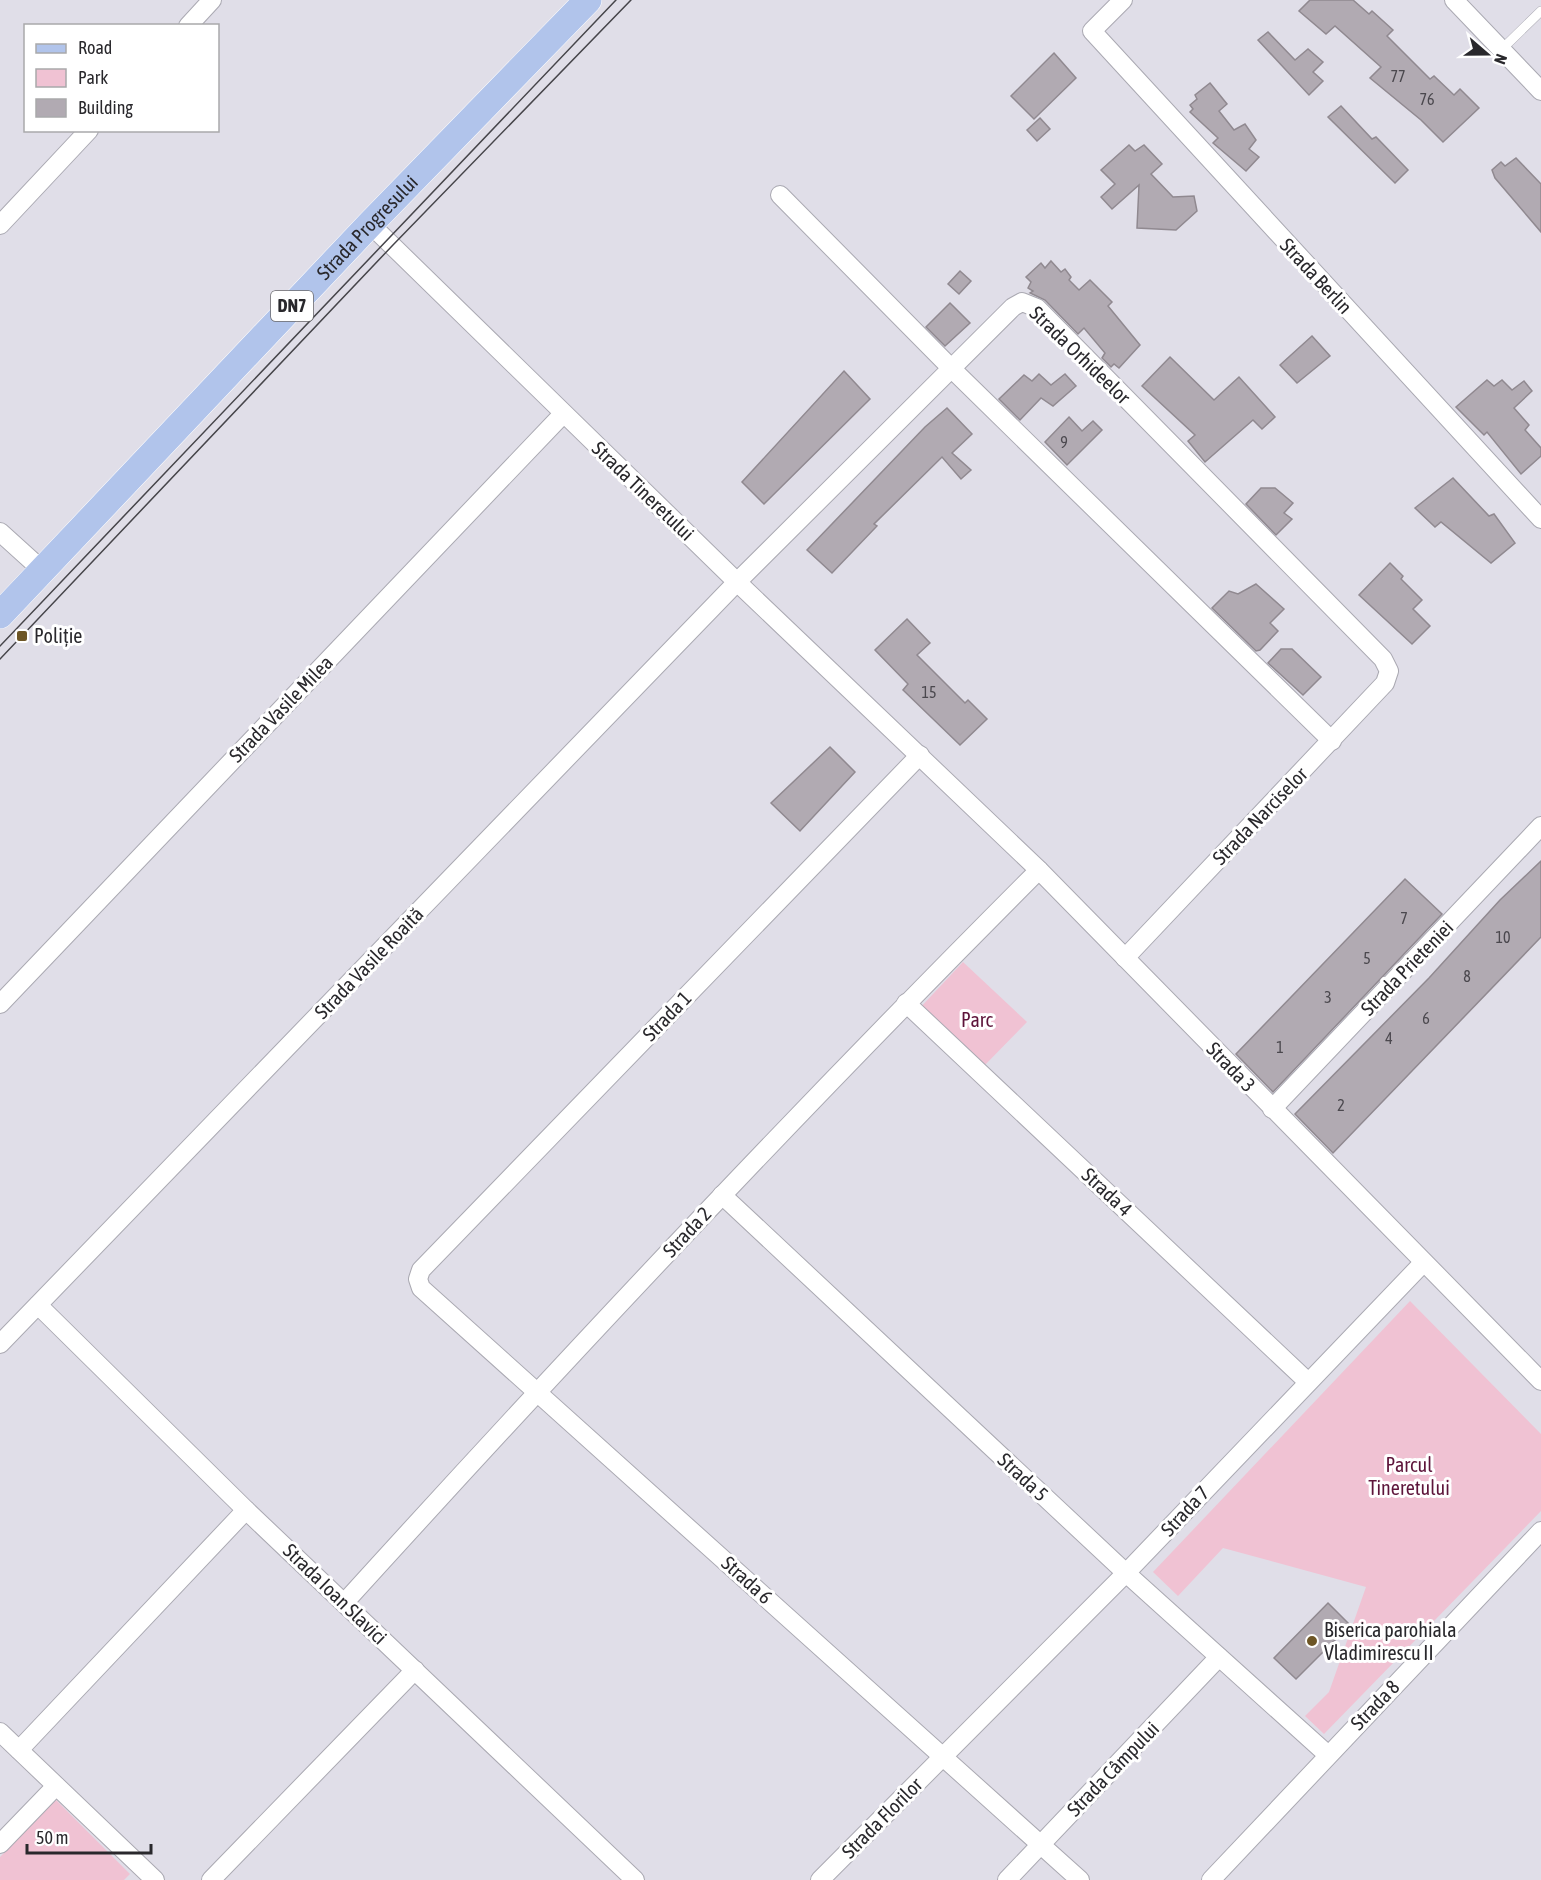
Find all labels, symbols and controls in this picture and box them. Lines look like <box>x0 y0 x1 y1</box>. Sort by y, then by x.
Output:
legend <box>24 24 219 132</box>
north arrow <box>1457 24 1517 84</box>
text: Road <box>78 37 112 58</box>
text: N <box>1491 52 1511 67</box>
text: Park <box>78 67 108 88</box>
house number: 77 <box>1390 67 1406 85</box>
house number: 76 <box>1419 90 1435 108</box>
text: Building <box>78 97 133 118</box>
street label: Strada Progresului <box>312 170 422 284</box>
street label: Strada Berlin <box>1276 233 1357 318</box>
road number: DN7 <box>271 291 313 321</box>
street label: Strada Orhideelor <box>1025 301 1136 409</box>
house number: 9 <box>1060 433 1068 451</box>
street label: Strada Tineretului <box>588 436 699 545</box>
place label: Poliție <box>34 624 82 647</box>
marker: Poliție <box>15 629 29 643</box>
street label: Strada Vasile Milea <box>224 651 337 767</box>
house number: 15 <box>921 683 937 701</box>
street label: Strada Narciselor <box>1208 762 1312 869</box>
street label: Strada Vasile Roaită <box>310 902 428 1023</box>
house number: 7 <box>1400 909 1408 927</box>
street label: Strada Prieteniei <box>1356 916 1457 1020</box>
house number: 10 <box>1495 928 1511 946</box>
house number: 5 <box>1363 949 1371 967</box>
house number: 8 <box>1463 967 1471 985</box>
street label: Strada 1 <box>638 986 696 1045</box>
house number: 3 <box>1324 988 1332 1006</box>
park label: Parc <box>961 1008 994 1031</box>
house number: 6 <box>1422 1009 1430 1027</box>
house number: 4 <box>1385 1029 1393 1047</box>
street label: Strada 3 <box>1202 1037 1260 1096</box>
house number: 1 <box>1276 1038 1284 1056</box>
house number: 2 <box>1337 1096 1345 1114</box>
street label: Strada 4 <box>1078 1163 1137 1220</box>
street label: Strada 2 <box>658 1202 715 1261</box>
street label: Strada 5 <box>994 1448 1053 1505</box>
park label: Parcul Tineretului <box>1368 1453 1450 1499</box>
street label: Strada 7 <box>1156 1481 1213 1540</box>
street label: Strada Ioan Slavici <box>279 1539 392 1649</box>
street label: Strada 6 <box>717 1551 777 1608</box>
place label: Biserica parohiala Vladimirescu II <box>1324 1618 1456 1664</box>
marker: Biserica parohiala Vladimirescu II <box>1305 1634 1319 1648</box>
street label: Strada 8 <box>1346 1675 1404 1734</box>
street label: Strada Câmpului <box>1062 1717 1163 1820</box>
street label: Strada Florilor <box>837 1772 927 1863</box>
scale bar <box>27 1817 152 1855</box>
text: 50 m <box>36 1827 68 1848</box>

